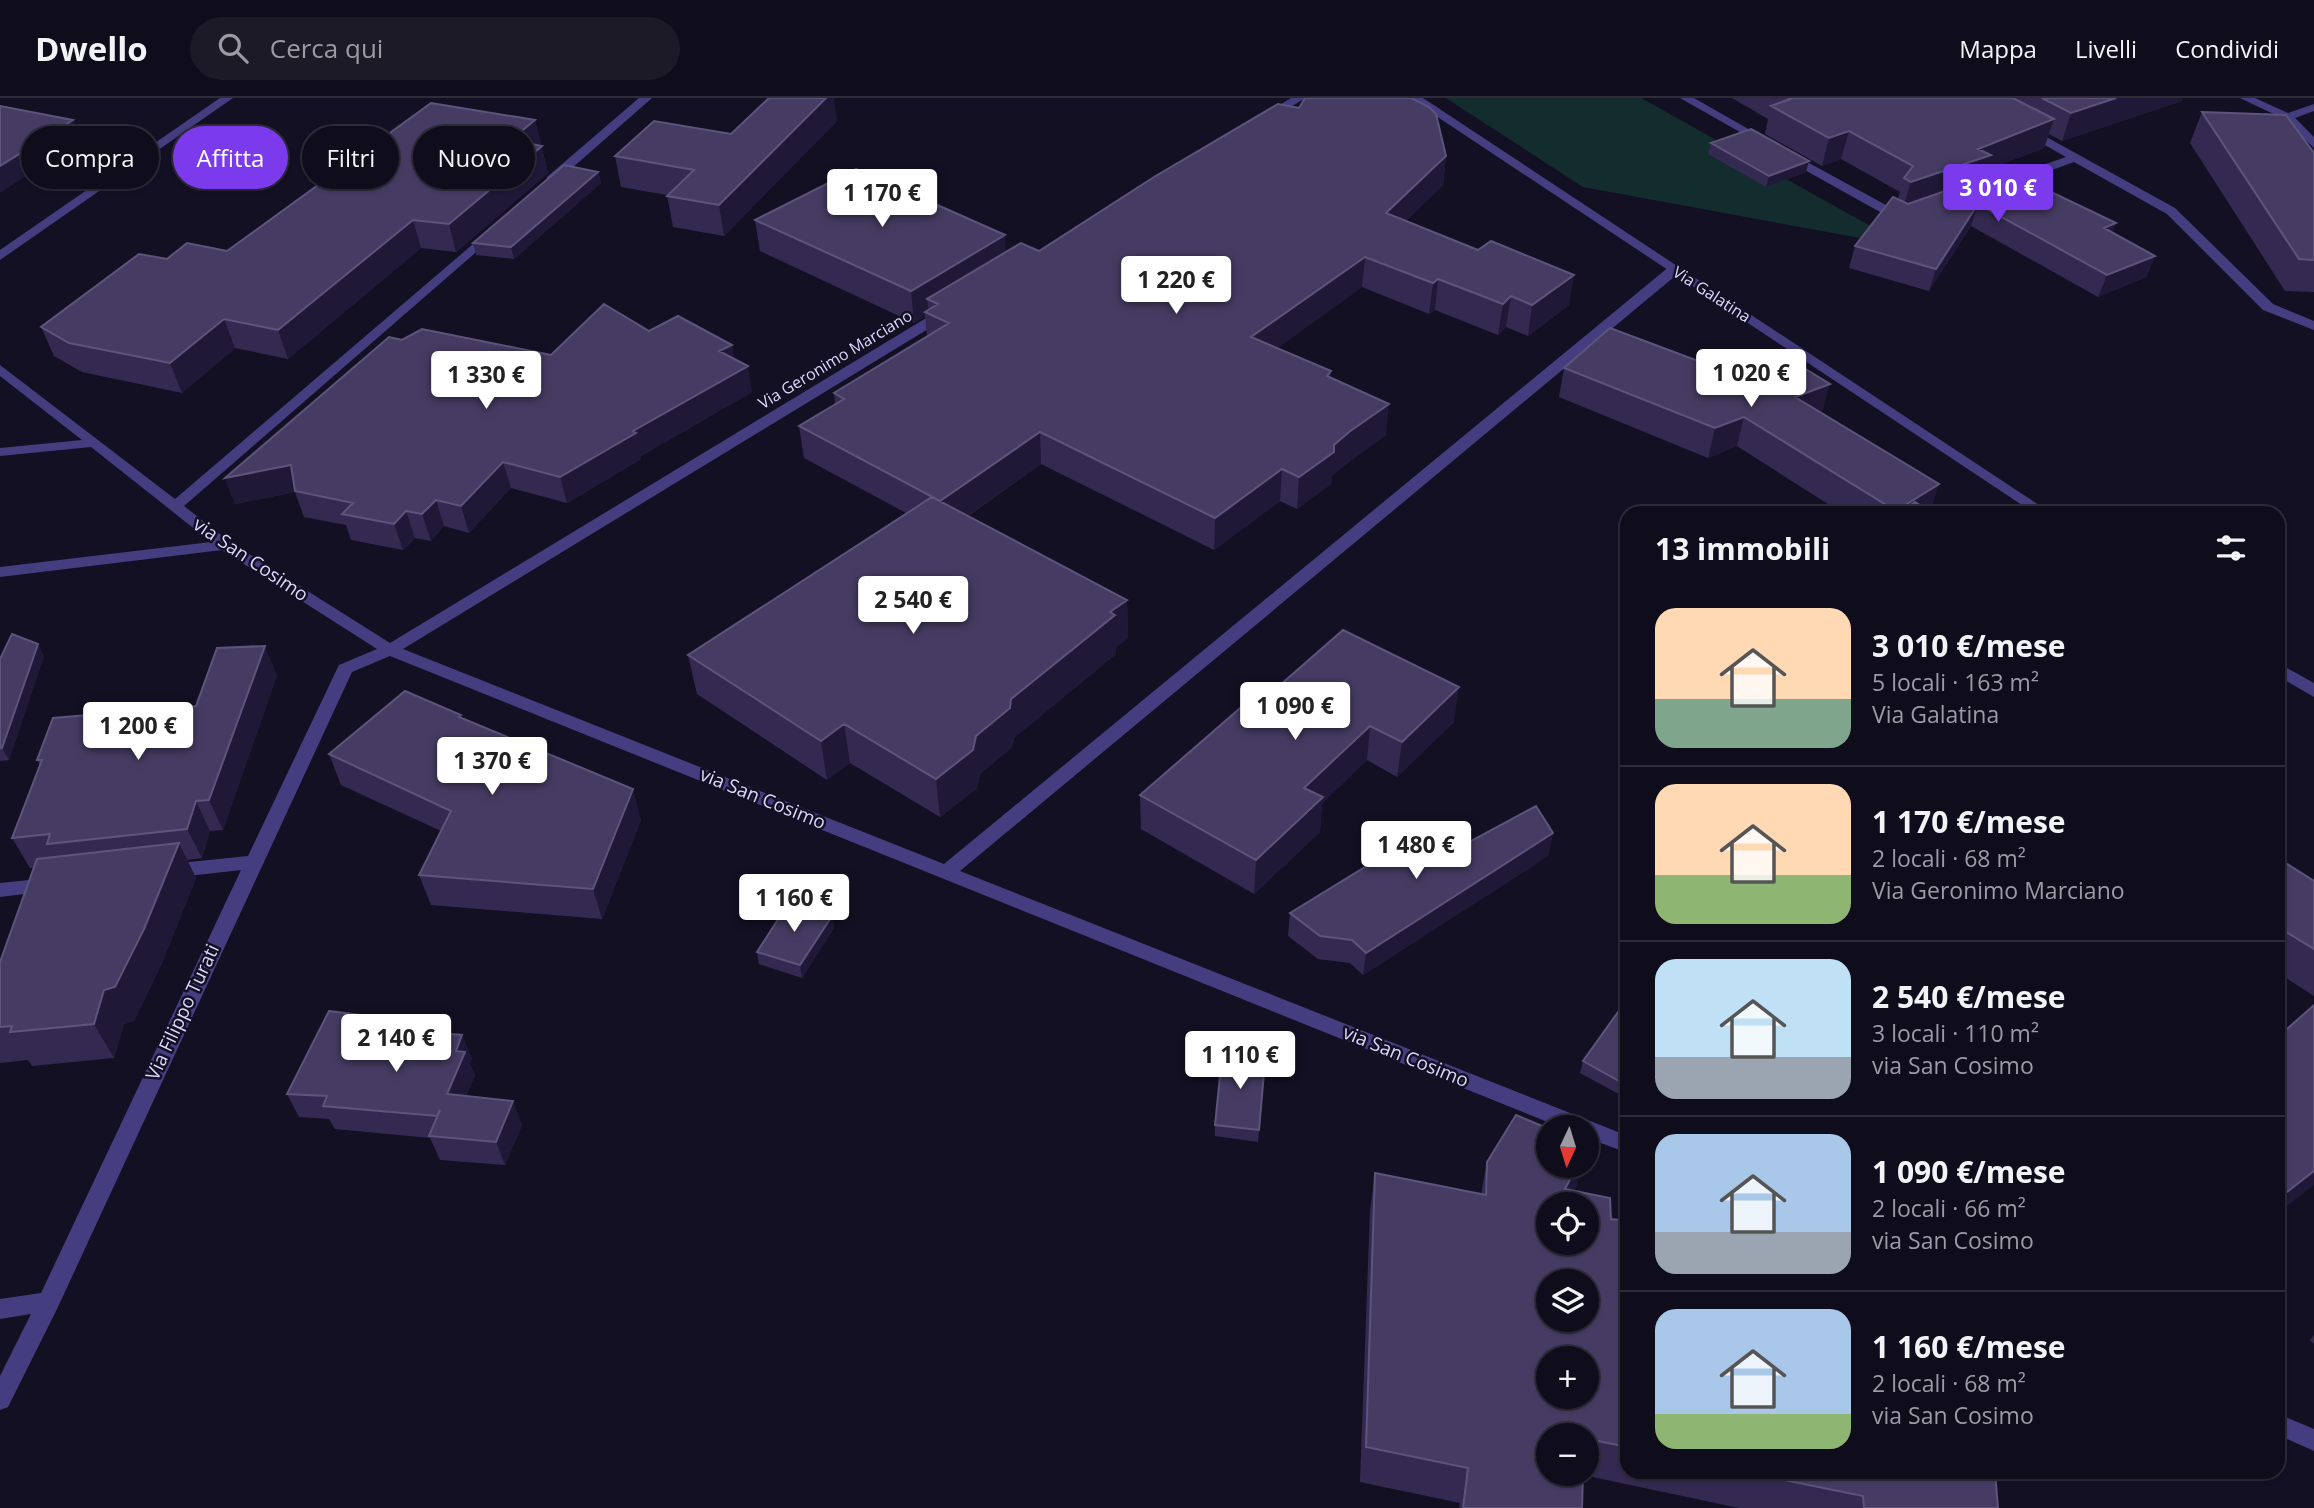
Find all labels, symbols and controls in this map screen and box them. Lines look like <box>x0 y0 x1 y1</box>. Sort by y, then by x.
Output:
search box <box>190 17 680 80</box>
text: Dwello <box>35 26 148 71</box>
icon: search <box>214 29 252 67</box>
text: Cerca qui <box>270 30 383 66</box>
text: Mappa <box>1959 32 2037 65</box>
text: Livelli <box>2075 32 2137 65</box>
text: Condividi <box>2175 32 2279 65</box>
chip: Compra <box>21 126 159 189</box>
chip: Affitta <box>173 126 288 189</box>
chip: Filtri <box>302 126 399 189</box>
chip: Nuovo <box>413 126 535 189</box>
pin: 3 010 € <box>1933 164 2063 224</box>
pin: 1 170 € <box>817 170 947 229</box>
text: 3 010 € <box>1959 171 2037 203</box>
text: 1 170 € <box>843 176 921 208</box>
pin: 1 220 € <box>1111 256 1241 316</box>
street label: Via Galatina <box>1669 261 1755 327</box>
text: 1 220 € <box>1137 263 1215 295</box>
street label: Via Geronimo Marciano <box>754 304 916 414</box>
pin: 1 020 € <box>1686 350 1816 409</box>
pin: 1 330 € <box>421 352 551 411</box>
text: 1 020 € <box>1712 356 1790 388</box>
text: 1 330 € <box>447 358 525 390</box>
street label: via San Cosimo <box>188 511 314 607</box>
text: 13 immobili <box>1655 528 1830 569</box>
icon: filters <box>2212 529 2250 567</box>
pin: 2 540 € <box>848 576 978 636</box>
text: 2 540 € <box>874 583 952 615</box>
text: 3 010 €/mese <box>1872 625 2066 666</box>
icon: home <box>1711 636 1795 720</box>
text: 5 locali · 163 m² <box>1872 666 2039 698</box>
pin: 1 090 € <box>1230 682 1360 742</box>
text: 1 090 € <box>1256 689 1334 721</box>
text: Via Galatina <box>1872 698 1999 730</box>
pin: 1 200 € <box>73 702 203 762</box>
text: 1 200 € <box>99 709 177 741</box>
pin: 1 370 € <box>427 738 557 797</box>
text: 1 370 € <box>453 744 531 776</box>
street label: via San Cosimo <box>696 761 830 835</box>
text: 1 170 €/mese <box>1872 801 2066 842</box>
icon: home <box>1711 812 1795 896</box>
pin: 1 480 € <box>1351 822 1481 881</box>
text: 1 480 € <box>1377 828 1455 860</box>
text: 2 locali · 68 m² <box>1872 842 2026 874</box>
pin: 1 160 € <box>729 874 859 934</box>
text: Via Geronimo Marciano <box>1872 874 2125 906</box>
text: 1 160 € <box>755 881 833 913</box>
street label: Via Filippo Turati <box>139 940 225 1084</box>
text: 2 540 €/mese <box>1872 976 2066 1017</box>
icon: home <box>1711 987 1795 1071</box>
pin: 2 140 € <box>331 1014 461 1074</box>
text: 3 locali · 110 m² <box>1872 1017 2039 1049</box>
street label: via San Cosimo <box>1339 1019 1473 1093</box>
text: 2 140 € <box>357 1021 435 1053</box>
pin: 1 110 € <box>1175 1032 1305 1091</box>
text: 1 110 € <box>1201 1038 1279 1070</box>
text: via San Cosimo <box>1872 1049 2034 1081</box>
north arrow <box>1536 1115 1600 1178</box>
map controls <box>1536 1115 1599 1486</box>
text: 1 090 €/mese <box>1872 1151 2066 1192</box>
icon: home <box>1711 1162 1795 1246</box>
button: locate <box>1536 1192 1599 1255</box>
text: 2 locali · 66 m² <box>1872 1192 2026 1224</box>
text: via San Cosimo <box>1872 1224 2034 1256</box>
button: layers <box>1536 1269 1599 1332</box>
text: 1 160 €/mese <box>1872 1326 2066 1367</box>
icon: home <box>1711 1337 1795 1421</box>
button: + <box>1536 1346 1599 1409</box>
text: 2 locali · 68 m² <box>1872 1367 2026 1399</box>
text: via San Cosimo <box>1872 1399 2034 1431</box>
button: − <box>1536 1423 1599 1486</box>

